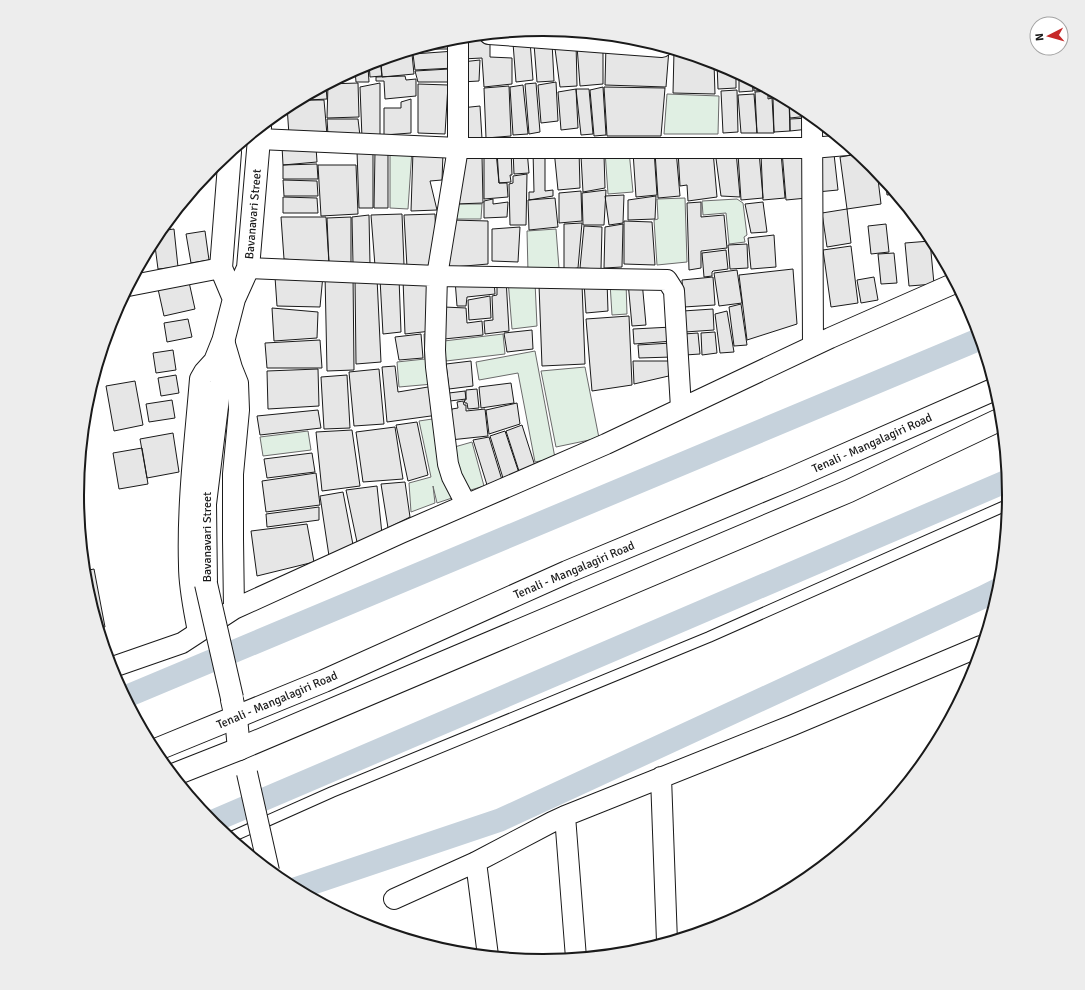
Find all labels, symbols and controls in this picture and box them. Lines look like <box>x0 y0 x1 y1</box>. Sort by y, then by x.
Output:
north arrow <box>1029 16 1069 56</box>
text: N <box>1033 33 1046 41</box>
street label: Bavanavari Street <box>242 168 265 260</box>
street label: Tenali - Mangalagiri Road <box>810 410 935 477</box>
street label: Bavanavari Street <box>200 492 215 582</box>
street label: Tenali - Mangalagiri Road <box>512 538 637 603</box>
street label: Tenali - Mangalagiri Road <box>215 668 340 733</box>

